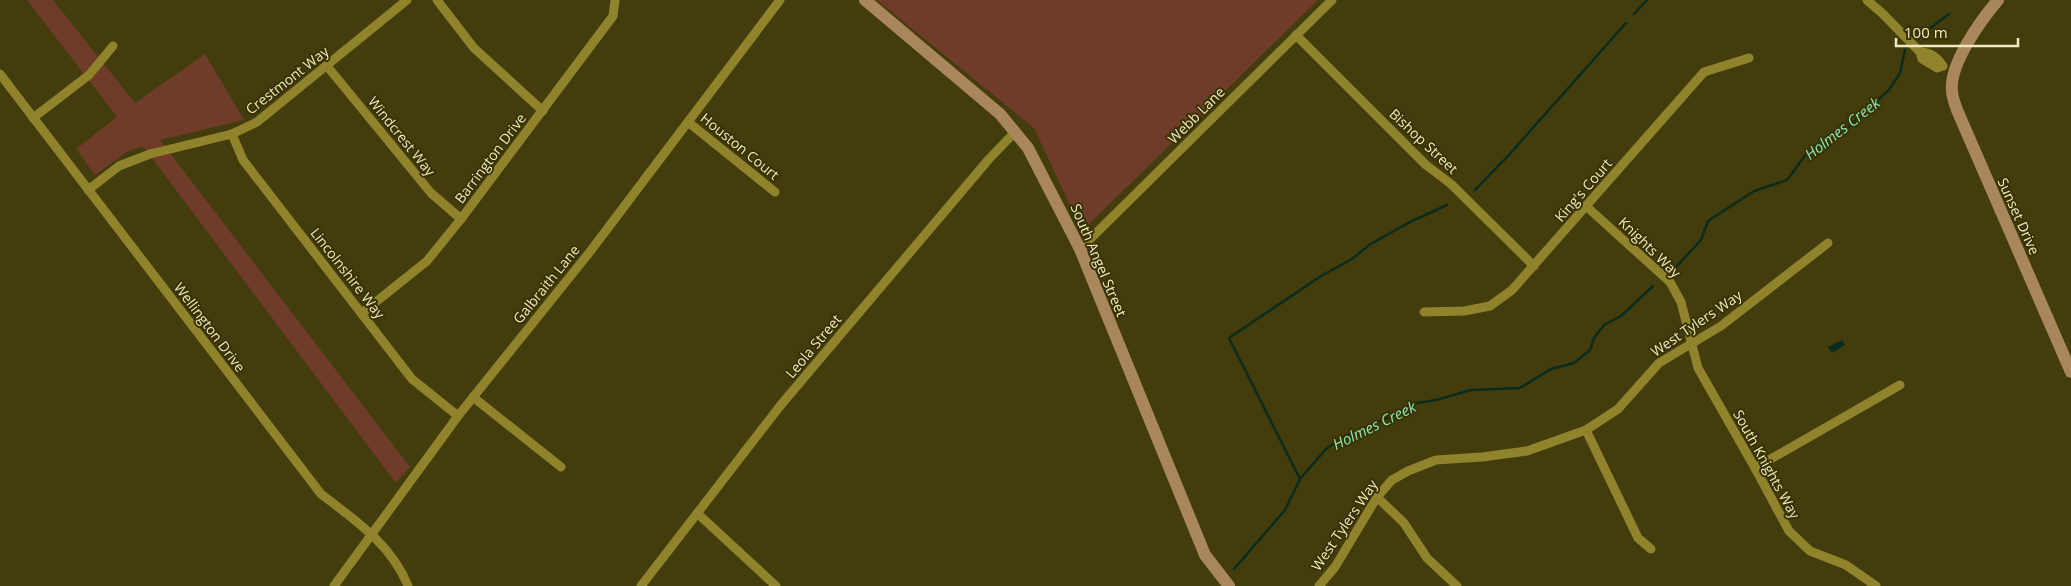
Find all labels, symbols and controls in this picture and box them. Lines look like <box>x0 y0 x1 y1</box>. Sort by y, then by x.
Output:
scale bar <box>1896 15 2018 47</box>
text: 100 m <box>1904 22 1948 42</box>
street label: Crestmont Way <box>242 41 333 118</box>
street label: Webb Lane <box>1163 82 1229 148</box>
street label: Windcrest Way <box>364 92 440 180</box>
water label: Holmes Creek <box>1800 92 1884 164</box>
street label: Bishop Street <box>1386 104 1463 178</box>
street label: Houston Court <box>697 108 783 184</box>
street label: Barrington Drive <box>450 109 530 207</box>
street label: King's Court <box>1550 154 1616 226</box>
street label: Sunset Drive <box>1994 175 2044 258</box>
street label: South Angel Street <box>1067 201 1131 319</box>
street label: Knights Way <box>1615 212 1686 282</box>
street label: Lincolnshire Way <box>307 224 390 323</box>
street label: Galbraith Lane <box>508 241 584 327</box>
street label: Wellington Drive <box>170 278 250 376</box>
street label: West Tylers Way <box>1647 285 1746 361</box>
street label: Leola Street <box>781 310 845 382</box>
water label: Holmes Creek <box>1329 396 1420 454</box>
street label: South Knights Way <box>1729 406 1805 523</box>
street label: West Tylers Way <box>1306 475 1382 574</box>

